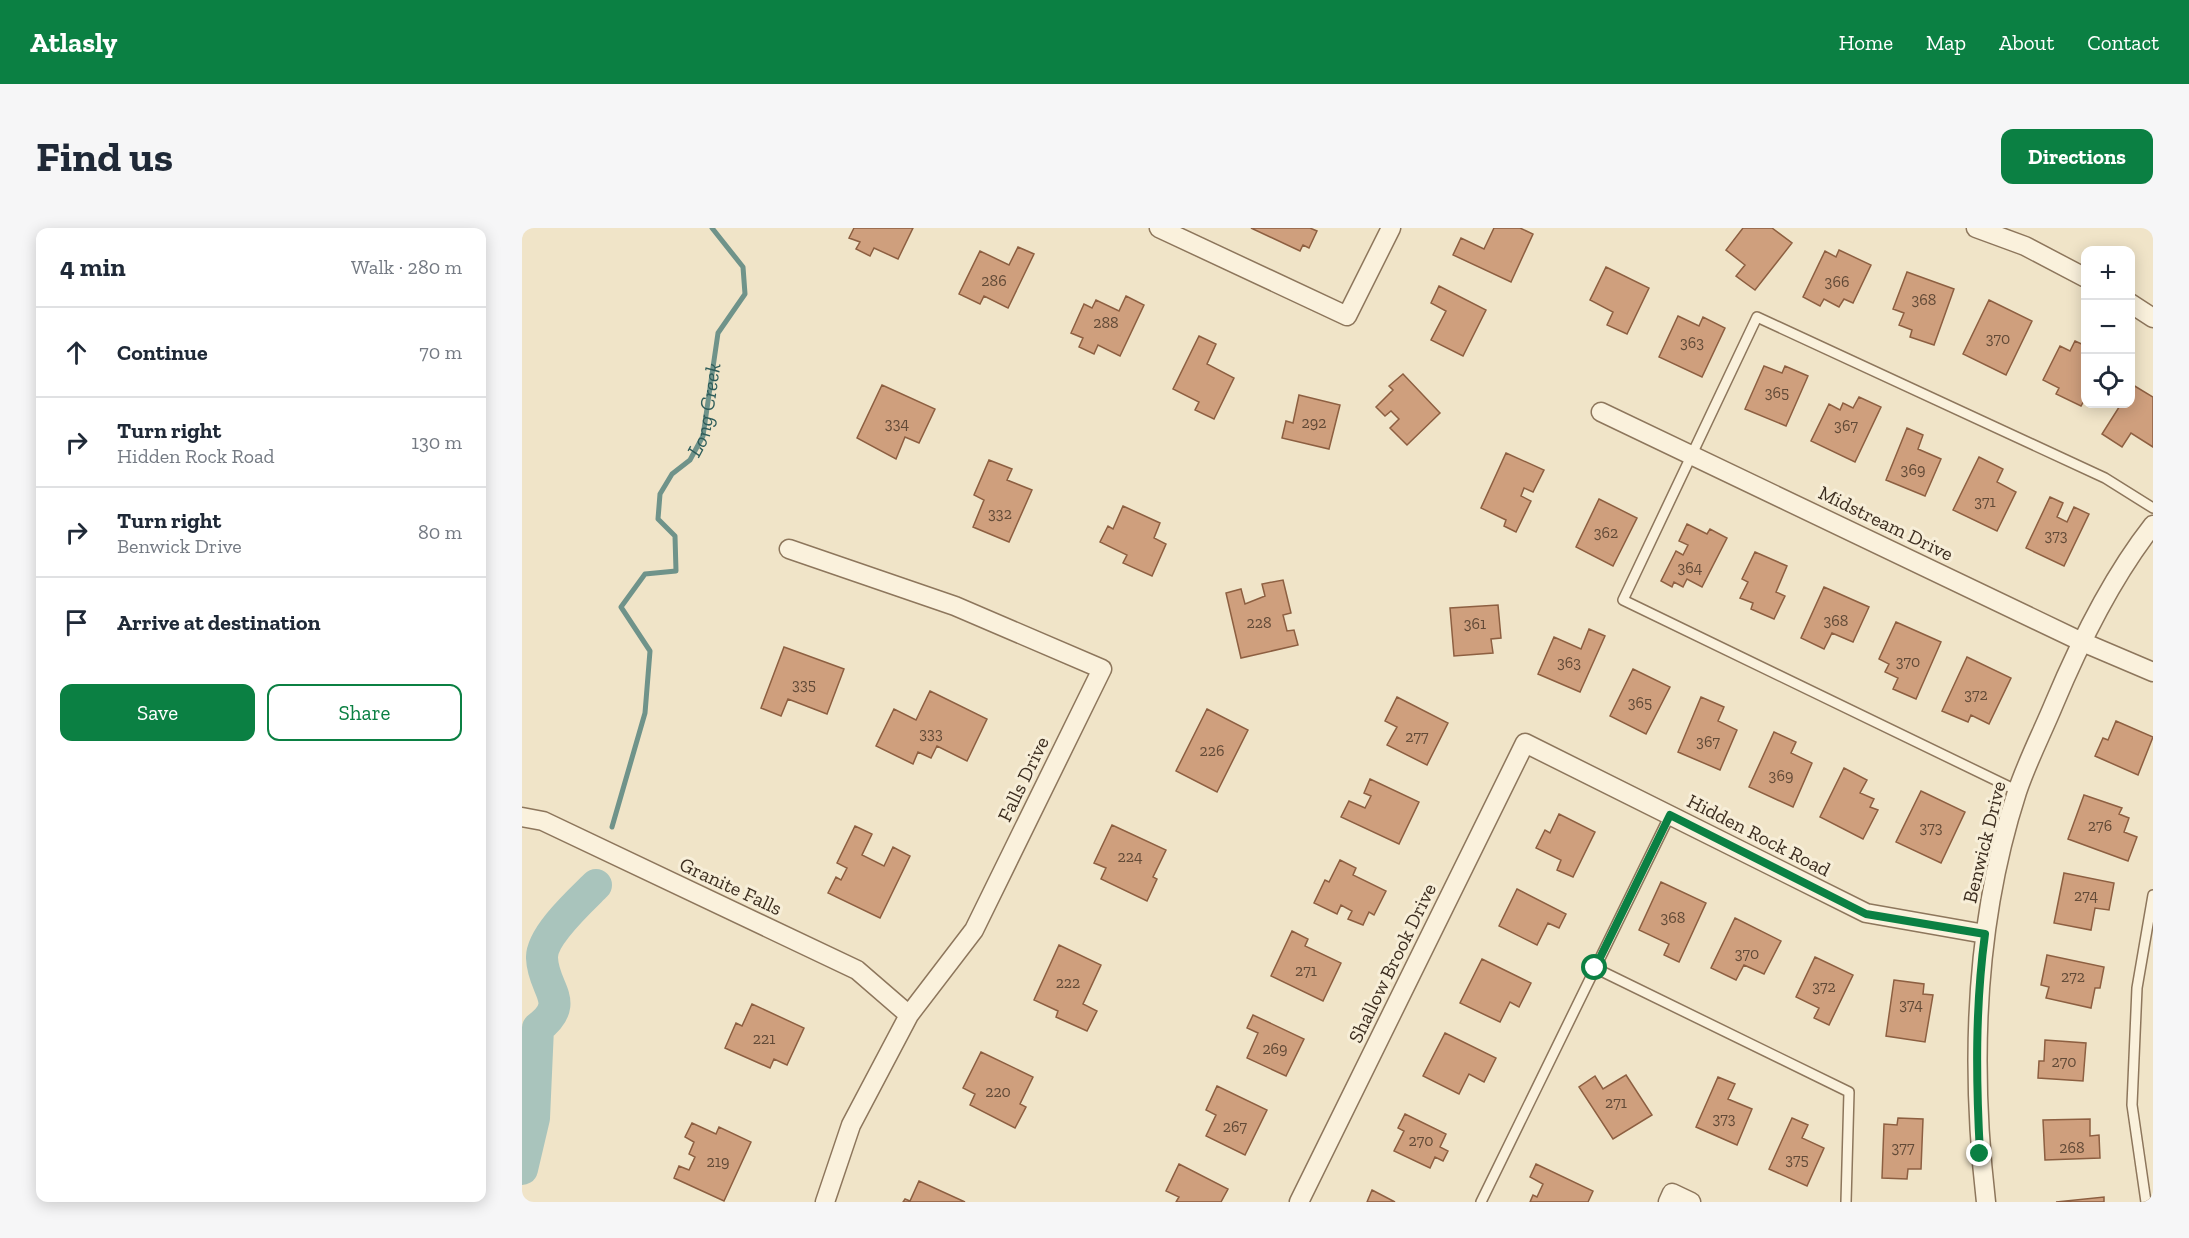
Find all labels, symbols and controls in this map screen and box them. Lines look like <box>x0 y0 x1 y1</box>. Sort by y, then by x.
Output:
text: Atlasly <box>30 26 117 59</box>
text: Home <box>1839 30 1893 55</box>
text: Map <box>1926 30 1966 55</box>
text: About <box>1999 30 2054 55</box>
text: Contact <box>2087 30 2159 55</box>
button: Directions <box>2001 129 2153 184</box>
text: Find us <box>36 131 173 182</box>
map controls <box>2081 246 2135 408</box>
button: + <box>2081 246 2135 300</box>
text: 4 min <box>60 251 126 283</box>
text: Walk · 280 m <box>351 255 462 279</box>
house number: 286 <box>981 271 1007 290</box>
house number: 366 <box>1825 272 1849 291</box>
house number: 368 <box>1912 290 1936 309</box>
button: − <box>2081 300 2135 354</box>
house number: 288 <box>1093 313 1119 332</box>
house number: 370 <box>1986 329 2010 348</box>
house number: 363 <box>1680 333 1704 352</box>
icon: ahead <box>60 336 93 369</box>
text: Continue <box>117 339 208 366</box>
text: 70 m <box>419 340 462 364</box>
button: locate <box>2081 354 2135 408</box>
water label: Long Creek <box>681 361 726 461</box>
house number: 365 <box>1765 383 1789 402</box>
house number: 292 <box>1302 413 1326 432</box>
house number: 334 <box>885 414 910 433</box>
house number: 367 <box>1834 416 1858 435</box>
text: Turn right <box>117 417 221 444</box>
icon: right <box>60 426 93 459</box>
text: 130 m <box>411 430 462 454</box>
text: Hidden Rock Road <box>117 444 275 468</box>
house number: 369 <box>1901 460 1925 479</box>
street label: Midstream Drive <box>1815 480 1957 566</box>
house number: 371 <box>1974 492 1996 511</box>
house number: 332 <box>988 504 1012 523</box>
text: Turn right <box>117 507 221 534</box>
icon: right <box>60 516 93 549</box>
text: 80 m <box>418 520 462 544</box>
house number: 362 <box>1594 523 1618 542</box>
house number: 373 <box>2044 526 2068 545</box>
text: Benwick Drive <box>117 534 242 558</box>
house number: 364 <box>1678 558 1703 577</box>
icon: arrive <box>60 606 93 639</box>
text: Arrive at destination <box>117 609 320 636</box>
house number: 368 <box>1824 611 1848 630</box>
house number: 228 <box>1246 613 1272 632</box>
house number: 361 <box>1464 614 1486 633</box>
house number: 370 <box>1896 652 1920 671</box>
house number: 363 <box>1557 653 1581 672</box>
house number: 335 <box>792 675 816 694</box>
button: Save <box>60 684 255 741</box>
button: Share <box>267 684 462 741</box>
house number: 372 <box>1964 685 1988 704</box>
house number: 365 <box>1628 693 1652 712</box>
house number: 333 <box>919 724 943 743</box>
house number: 277 <box>1405 727 1429 746</box>
house number: 367 <box>1696 732 1720 751</box>
street label: Falls Drive <box>992 733 1054 825</box>
house number: 226 <box>1200 741 1224 760</box>
house number: 369 <box>1769 766 1793 785</box>
street label: Benwick Drive <box>1957 779 2011 905</box>
street label: Hidden Rock Road <box>1683 789 1835 881</box>
house number: 276 <box>2088 816 2112 835</box>
house number: 373 <box>1919 818 1943 837</box>
house number: 224 <box>1117 847 1143 866</box>
street label: Granite Falls <box>676 852 786 920</box>
street label: Shallow Brook Drive <box>1343 879 1441 1047</box>
house number: 274 <box>2074 886 2098 905</box>
house number: 368 <box>1661 908 1685 927</box>
house number: 370 <box>1735 944 1759 963</box>
route start <box>1581 954 1607 980</box>
house number: 271 <box>1295 961 1317 980</box>
house number: 272 <box>2061 967 2085 986</box>
house number: 222 <box>1056 973 1080 992</box>
house number: 372 <box>1812 977 1836 996</box>
house number: 374 <box>1899 995 1923 1014</box>
house number: 221 <box>753 1029 775 1048</box>
house number: 269 <box>1262 1039 1288 1058</box>
house number: 270 <box>2052 1052 2077 1071</box>
house number: 220 <box>985 1082 1011 1101</box>
house number: 271 <box>1605 1093 1627 1112</box>
house number: 373 <box>1712 1109 1736 1128</box>
house number: 267 <box>1223 1117 1248 1136</box>
house number: 270 <box>1409 1131 1434 1150</box>
house number: 377 <box>1892 1138 1915 1157</box>
house number: 268 <box>2059 1138 2085 1157</box>
route end <box>1966 1140 1992 1166</box>
house number: 375 <box>1785 1150 1809 1169</box>
house number: 219 <box>707 1152 729 1171</box>

